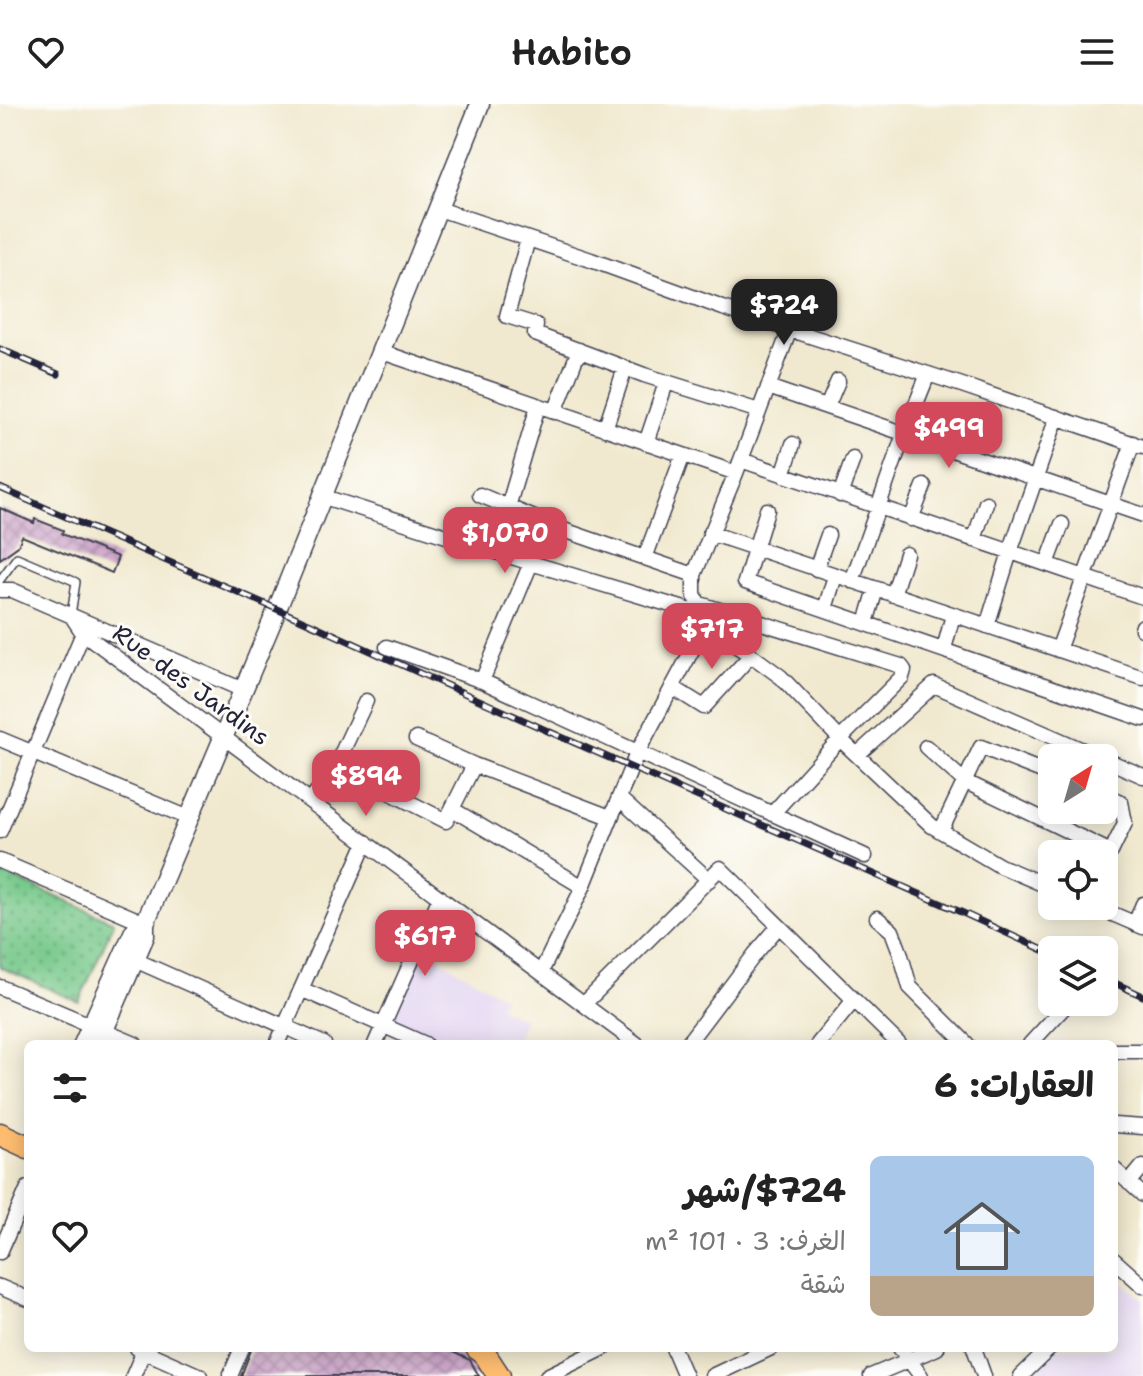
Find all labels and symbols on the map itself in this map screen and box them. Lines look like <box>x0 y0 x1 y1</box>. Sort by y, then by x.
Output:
pin: $724 <box>737 279 831 347</box>
pin: $499 <box>902 402 996 470</box>
pin: $1,070 <box>440 507 570 575</box>
pin: $717 <box>665 603 759 671</box>
street label: Rue des Jardins <box>106 617 276 753</box>
north arrow <box>1038 744 1118 824</box>
pin: $894 <box>319 750 413 818</box>
pin: $617 <box>378 910 472 978</box>

